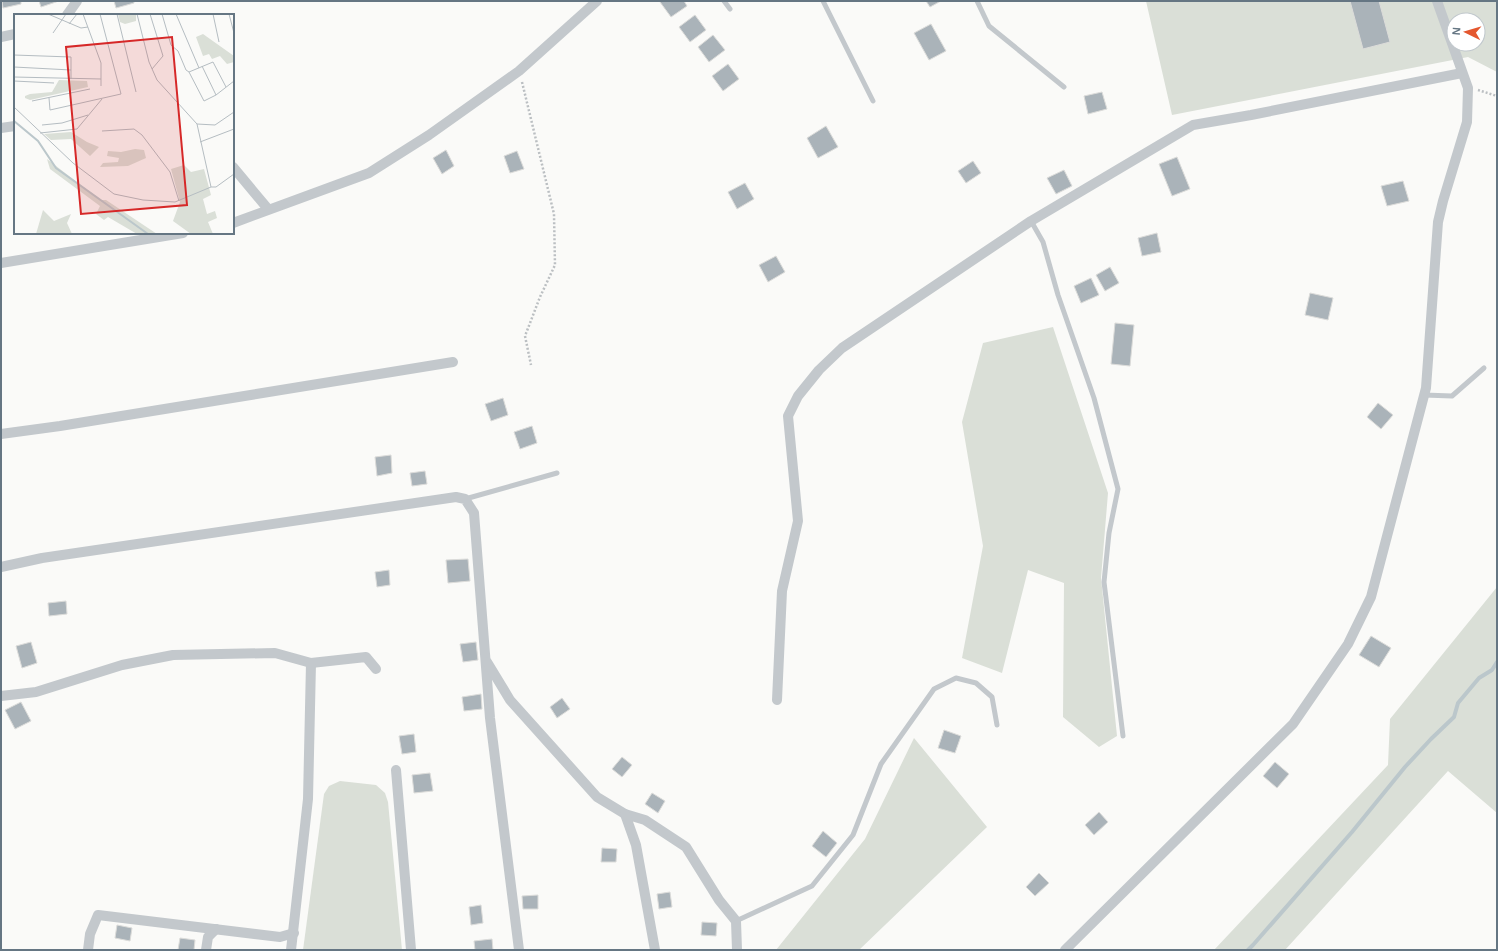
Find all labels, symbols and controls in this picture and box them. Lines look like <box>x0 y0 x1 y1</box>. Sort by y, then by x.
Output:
north arrow <box>1446 12 1486 52</box>
inset map <box>14 14 234 234</box>
text: N <box>1450 27 1462 36</box>

